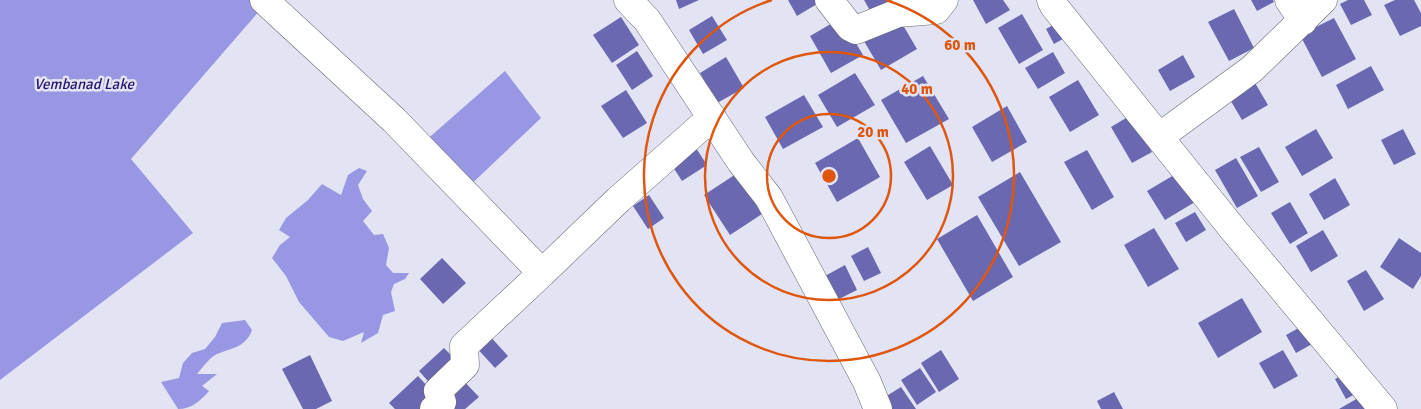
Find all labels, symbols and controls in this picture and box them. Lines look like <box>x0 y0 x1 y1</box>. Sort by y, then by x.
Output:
text: 60 m <box>944 36 976 54</box>
water label: Vembanad Lake <box>34 75 135 93</box>
text: 40 m <box>901 80 933 98</box>
text: 20 m <box>857 123 889 141</box>
centre of rings <box>820 167 838 185</box>

